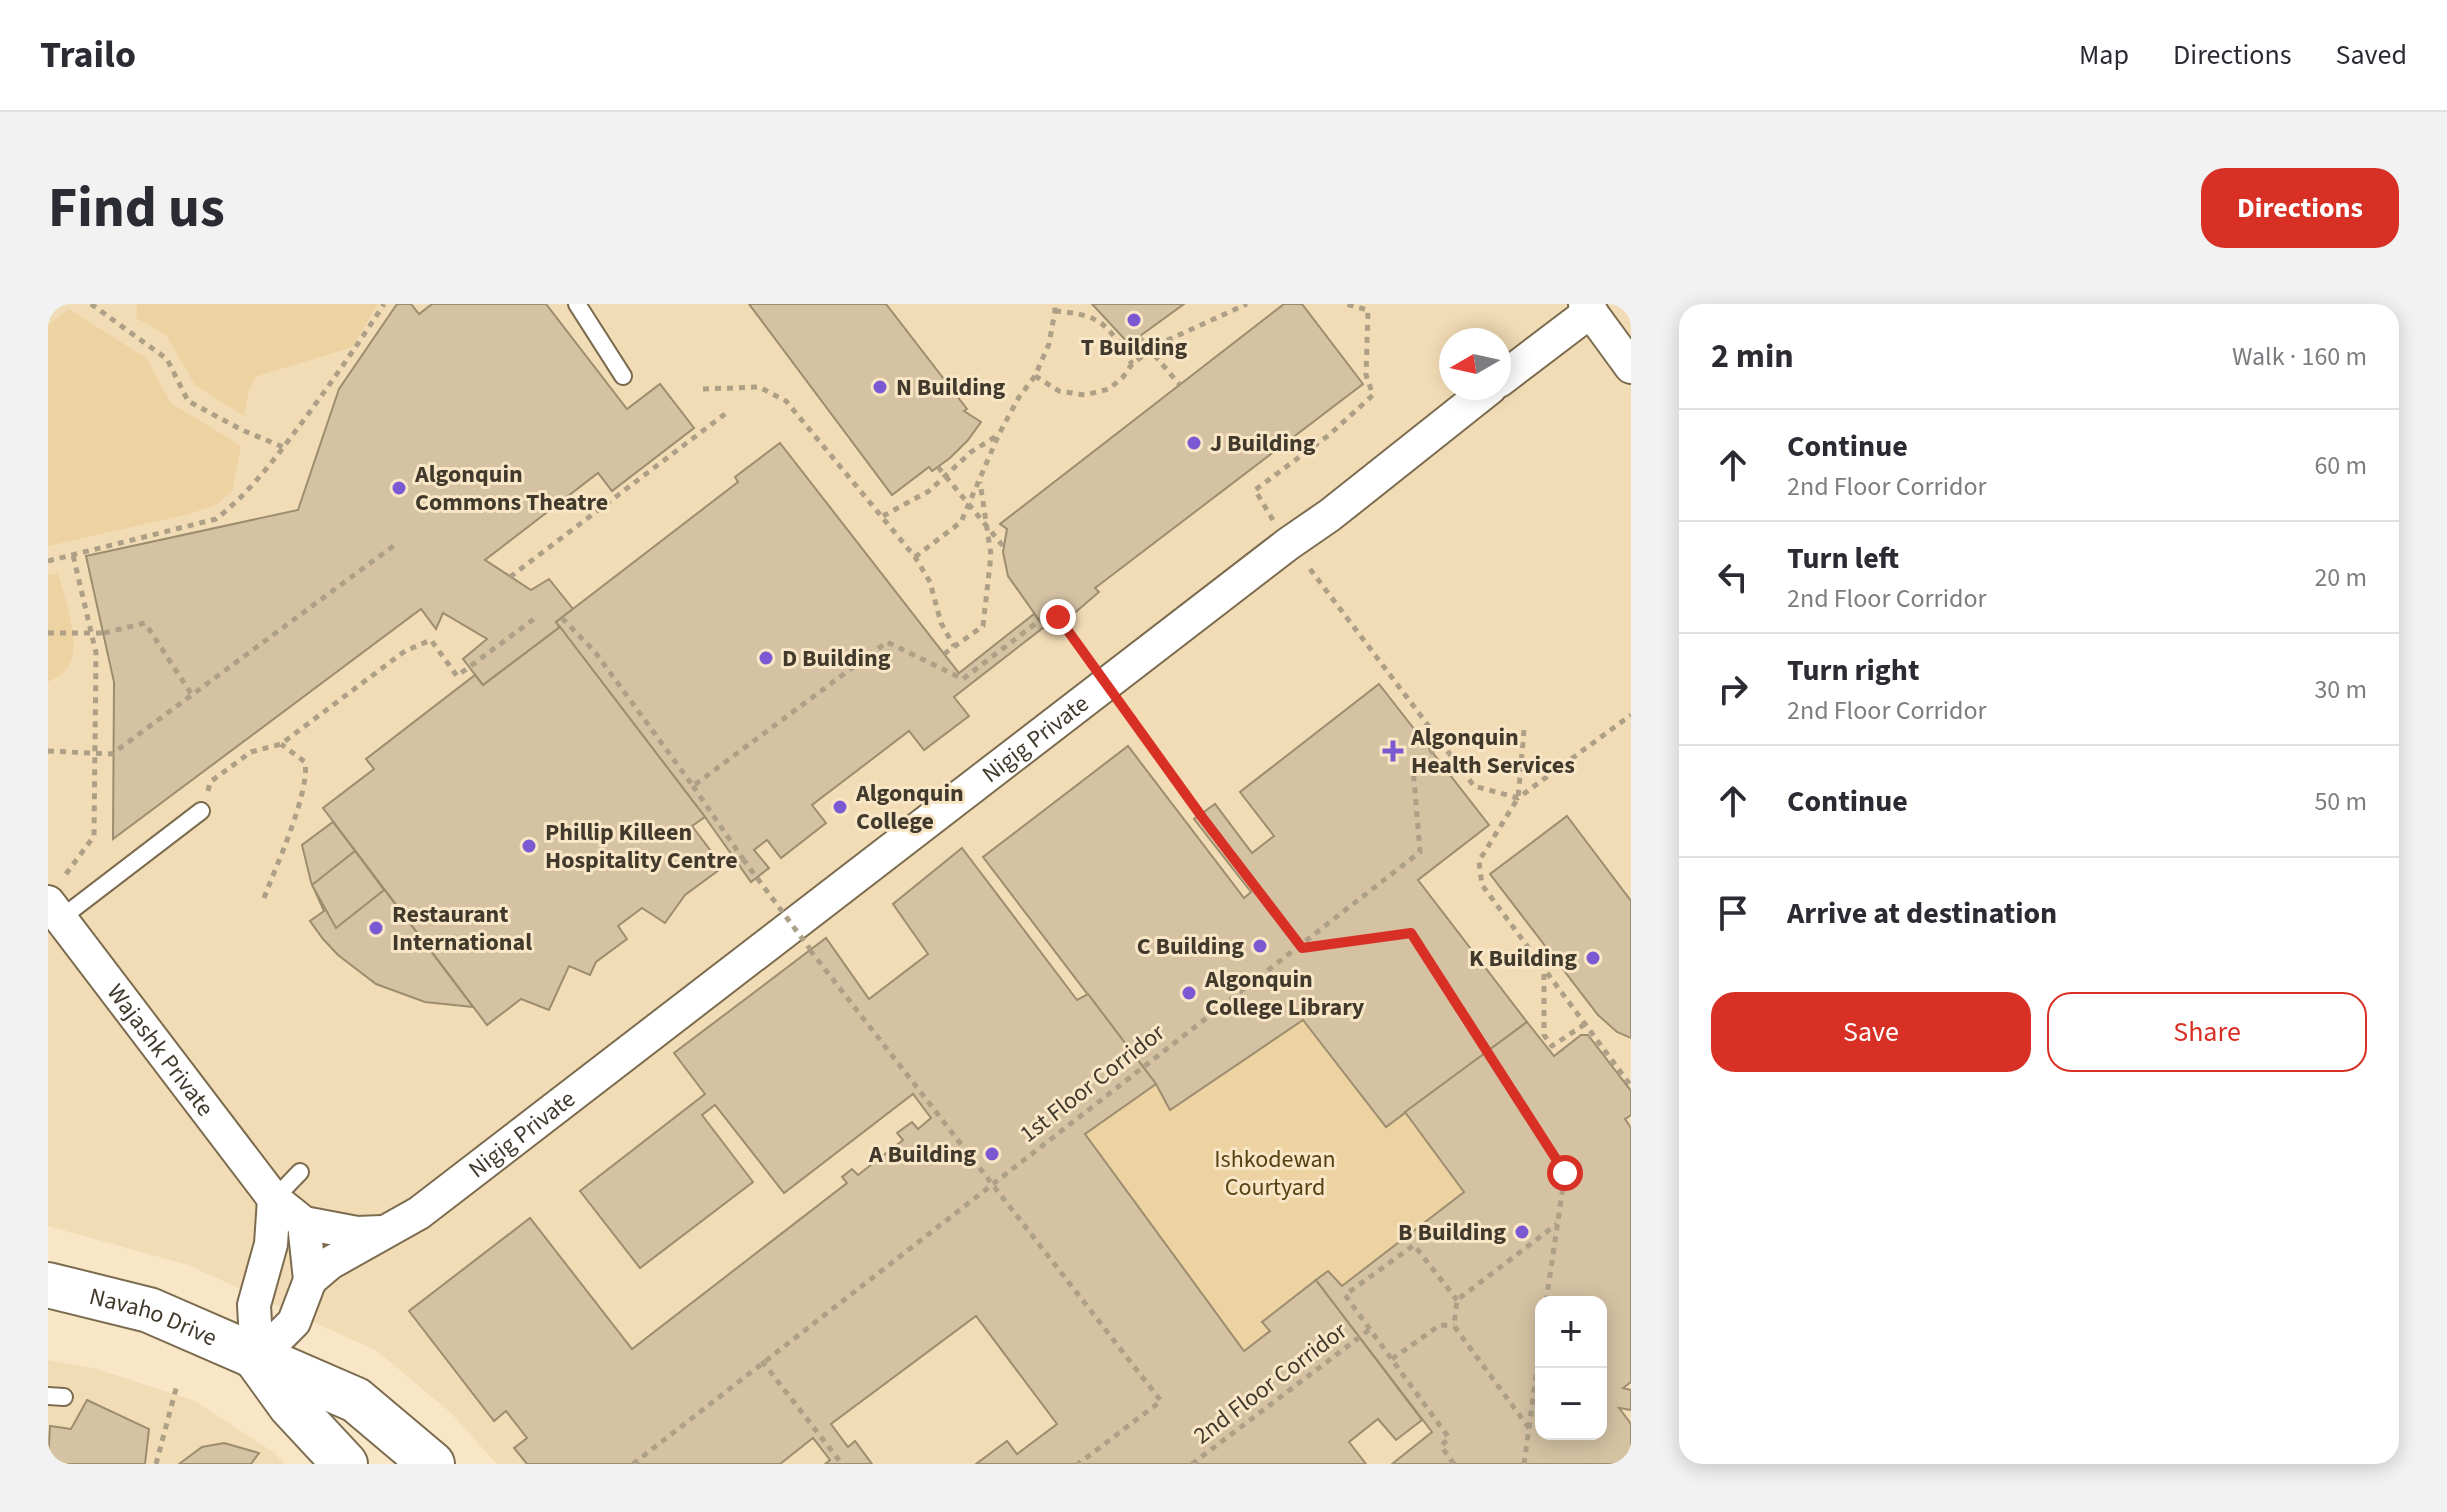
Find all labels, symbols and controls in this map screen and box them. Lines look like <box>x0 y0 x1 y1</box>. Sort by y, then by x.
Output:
text: Trailo <box>40 28 136 82</box>
text: Map <box>2079 35 2129 75</box>
text: Directions <box>2173 35 2292 75</box>
text: Saved <box>2336 35 2407 75</box>
button: Directions <box>2201 168 2399 248</box>
text: Find us <box>48 169 225 248</box>
marker: T Building <box>1125 311 1143 329</box>
north arrow <box>1439 328 1511 400</box>
place label: T Building <box>1081 330 1188 365</box>
text: 2 min <box>1711 332 1794 381</box>
text: Walk · 160 m <box>2232 338 2367 375</box>
place label: N Building <box>896 370 1006 405</box>
marker: N Building <box>871 378 889 396</box>
text: Continue <box>1787 425 1908 468</box>
place label: J Building <box>1210 426 1316 461</box>
marker: J Building <box>1185 434 1203 452</box>
icon: ahead <box>1711 443 1755 487</box>
text: 60 m <box>2314 447 2367 484</box>
place label: Algonquin Commons Theatre <box>414 457 608 520</box>
text: 2nd Floor Corridor <box>1787 468 1987 505</box>
marker: Algonquin Commons Theatre <box>390 479 408 497</box>
text: Turn left <box>1787 537 1899 580</box>
icon: left <box>1711 555 1755 599</box>
text: 20 m <box>2314 559 2367 596</box>
text: 2nd Floor Corridor <box>1787 580 1987 617</box>
route end <box>1040 599 1076 635</box>
place label: D Building <box>782 641 891 676</box>
marker: D Building <box>757 649 775 667</box>
text: Turn right <box>1787 649 1919 692</box>
icon: right <box>1711 667 1755 711</box>
text: 30 m <box>2314 671 2367 708</box>
street label: Nigig Private <box>975 687 1096 791</box>
text: 2nd Floor Corridor <box>1787 692 1987 729</box>
place label: Algonquin Health Services <box>1410 720 1575 783</box>
marker: Algonquin Health Services <box>1382 740 1404 762</box>
place label: Algonquin College <box>855 776 964 839</box>
icon: ahead <box>1711 779 1755 823</box>
text: Continue <box>1787 780 1908 823</box>
text: 50 m <box>2314 783 2367 820</box>
marker: Algonquin College <box>831 798 849 816</box>
place label: Phillip Killeen Hospitality Centre <box>545 815 738 878</box>
marker: Phillip Killeen Hospitality Centre <box>520 837 538 855</box>
icon: arrive <box>1711 891 1755 935</box>
text: Arrive at destination <box>1787 892 2057 935</box>
place label: Restaurant International <box>392 897 532 960</box>
marker: Restaurant International <box>367 919 385 937</box>
place label: C Building <box>1137 929 1244 964</box>
marker: C Building <box>1251 937 1269 955</box>
place label: K Building <box>1469 941 1577 976</box>
marker: K Building <box>1584 949 1602 967</box>
place label: Algonquin College Library <box>1204 962 1365 1025</box>
street label: Wajashk Private <box>98 977 222 1124</box>
marker: Algonquin College Library <box>1180 984 1198 1002</box>
button: Save <box>1711 992 2031 1072</box>
button: Share <box>2047 992 2367 1072</box>
street label: 1st Floor Corridor <box>1012 1015 1173 1151</box>
street label: Nigig Private <box>461 1082 583 1187</box>
place label: A Building <box>868 1137 976 1172</box>
park label: Ishkodewan Courtyard <box>1214 1142 1336 1205</box>
marker: A Building <box>983 1145 1001 1163</box>
route start <box>1547 1155 1583 1191</box>
place label: B Building <box>1398 1215 1506 1250</box>
marker: B Building <box>1513 1223 1531 1241</box>
street label: Navaho Drive <box>86 1279 222 1355</box>
map controls <box>1535 1296 1607 1440</box>
button: + <box>1535 1296 1607 1368</box>
street label: 2nd Floor Corridor <box>1186 1314 1355 1453</box>
button: − <box>1535 1368 1607 1440</box>

